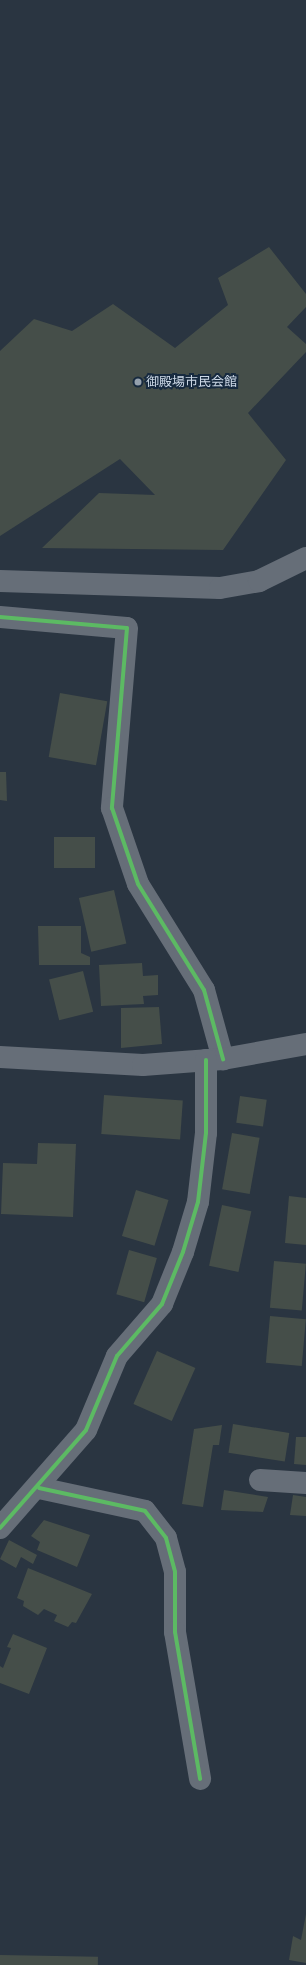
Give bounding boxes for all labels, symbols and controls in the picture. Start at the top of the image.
place label: 御殿場市民会館 [146,374,237,390]
marker: 御殿場市民会館 [133,377,143,387]

